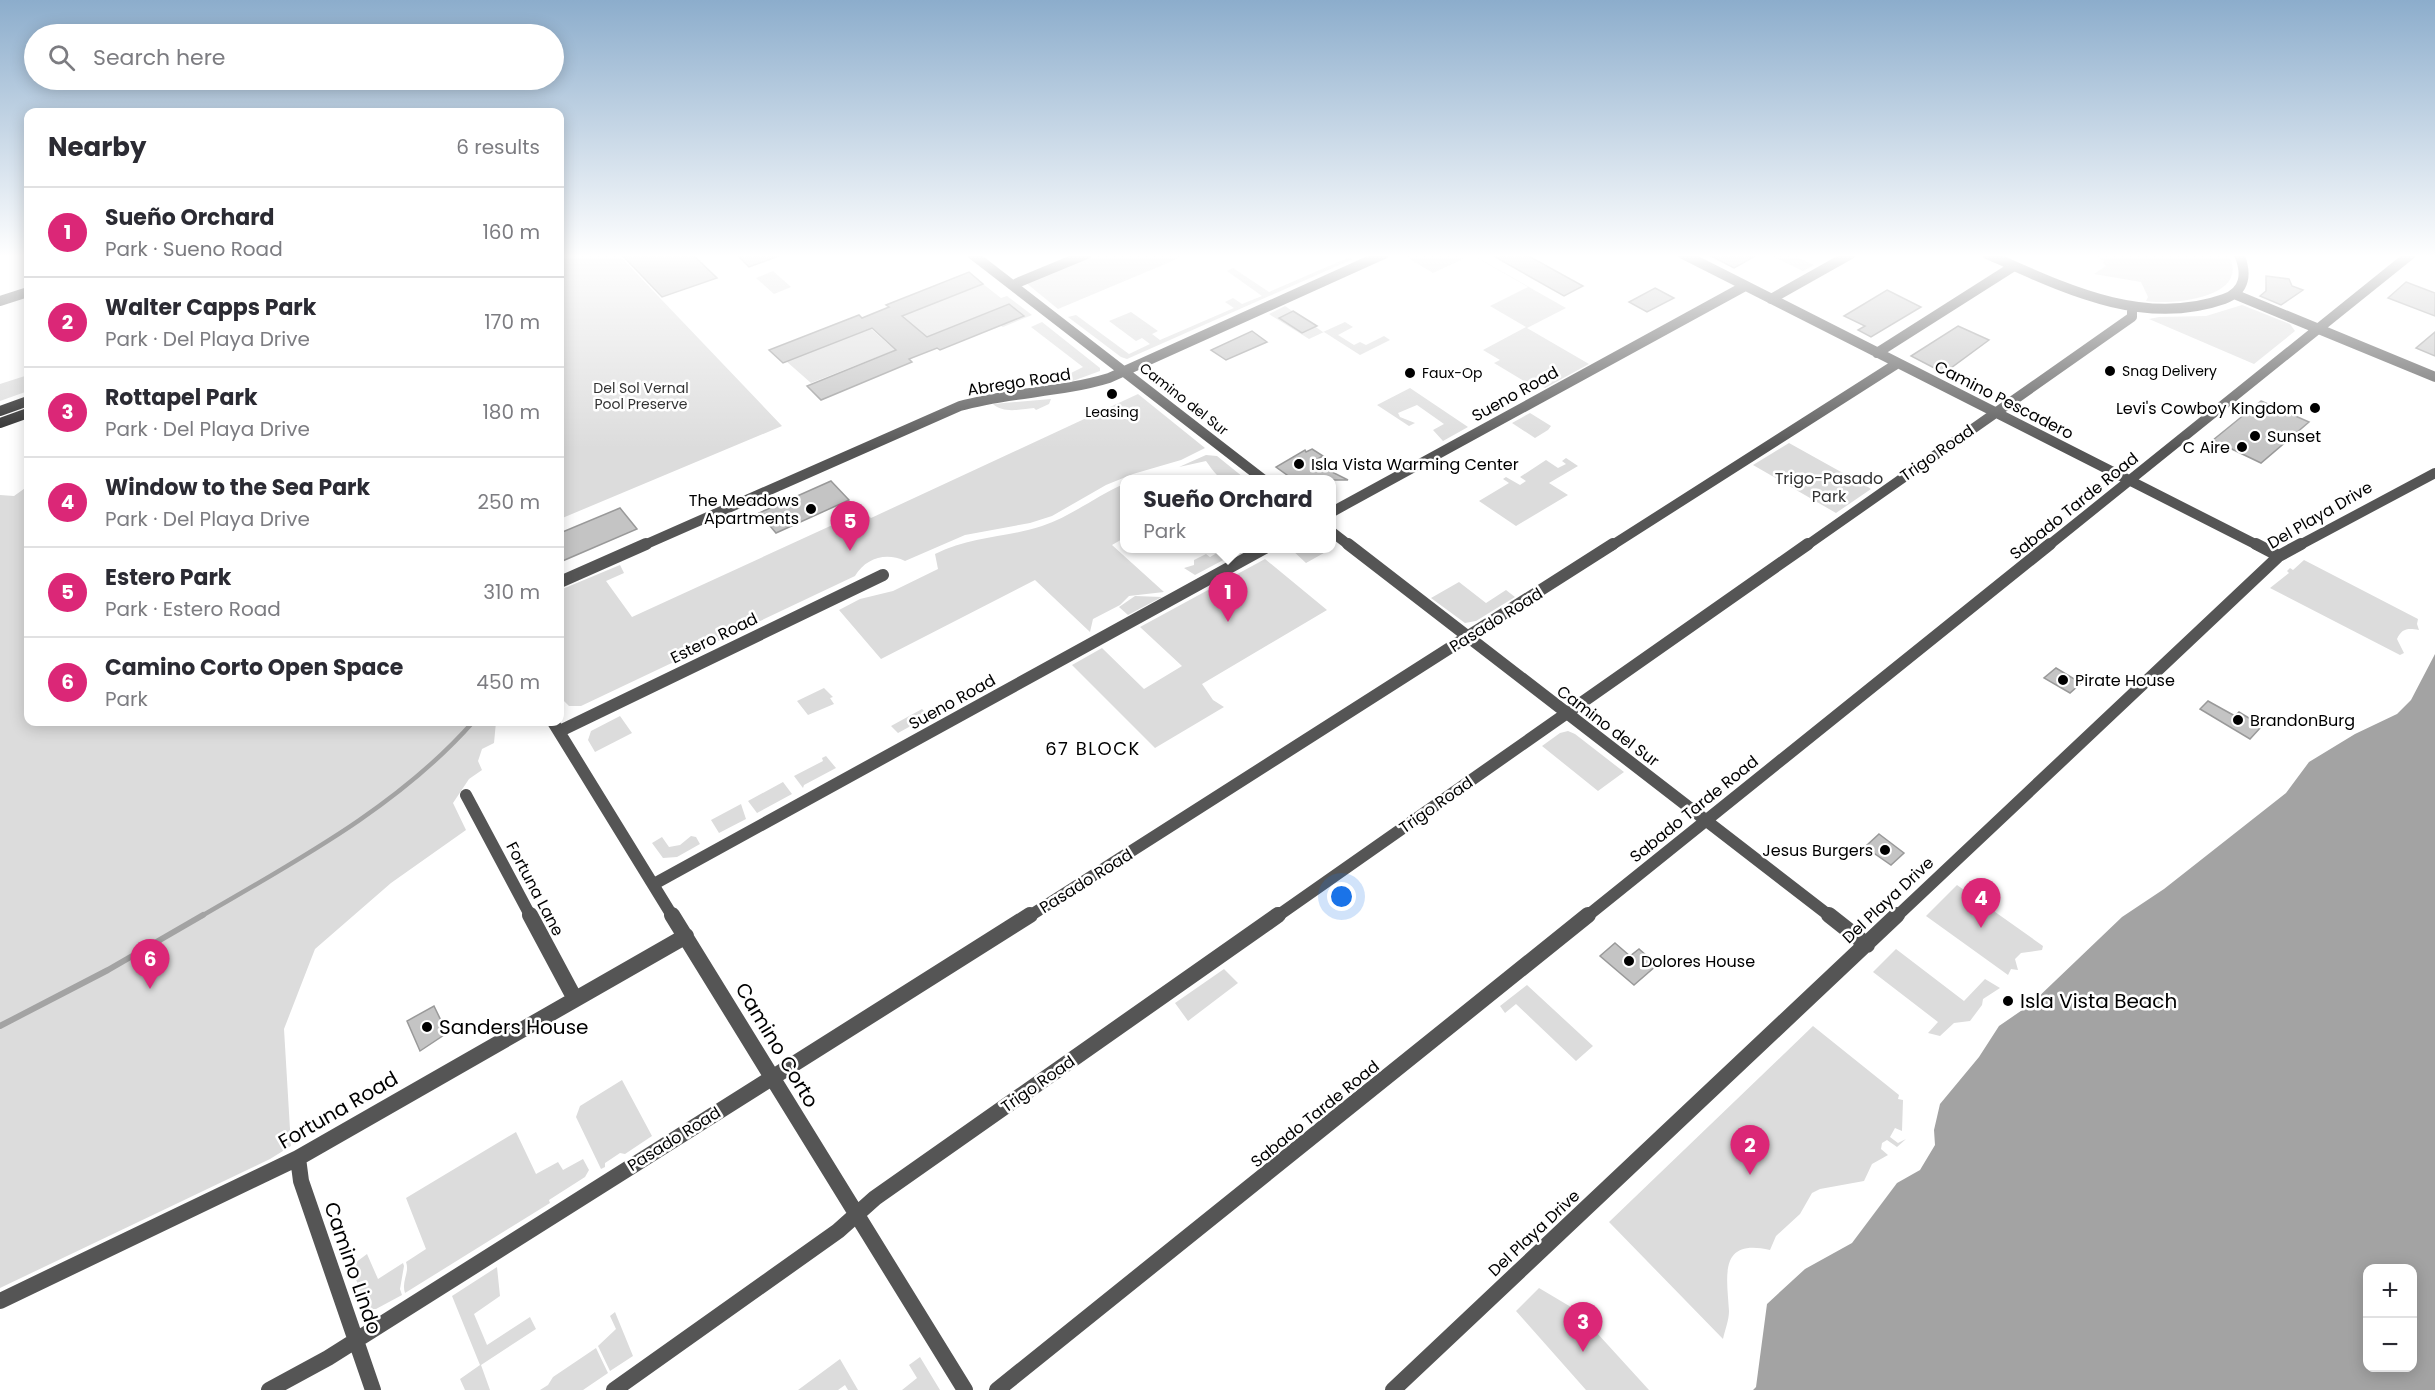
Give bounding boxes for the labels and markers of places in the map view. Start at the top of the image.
place label: Snag Delivery [2122,361,2217,381]
place label: Faux-Op [1422,363,1482,383]
marker: Snag Delivery [2103,364,2117,378]
marker: Faux-Op [1403,366,1417,380]
marker: Leasing [1105,387,1119,401]
place label: Levi's Cowboy Kingdom [2116,397,2303,420]
marker: Levi's Cowboy Kingdom [2308,401,2322,415]
place label: Leasing [1085,402,1139,422]
place label: Sunset [2267,425,2321,448]
marker: Sunset [2248,429,2262,443]
place label: C Aire [2183,436,2230,459]
marker: C Aire [2235,440,2249,454]
place label: Isla Vista Warming Center [1311,453,1519,476]
marker: Isla Vista Warming Center [1292,457,1306,471]
place label: The Meadows Apartments [689,489,799,530]
marker: The Meadows Apartments [804,502,818,516]
pin: 5 [830,502,870,551]
pin: 1 [1208,572,1248,622]
place label: Pirate House [2075,669,2175,692]
marker: Pirate House [2056,673,2070,687]
place label: BrandonBurg [2250,709,2355,732]
marker: BrandonBurg [2231,713,2245,727]
place label: Jesus Burgers [1762,839,1873,862]
marker: Jesus Burgers [1878,843,1892,857]
pin: 4 [1962,878,2000,928]
pin: 6 [130,940,170,989]
place label: Dolores House [1641,950,1755,973]
marker: Dolores House [1622,954,1636,968]
place label: Isla Vista Beach [2020,987,2177,1015]
marker: Isla Vista Beach [2001,994,2015,1008]
place label: Sanders House [439,1013,589,1041]
marker: Sanders House [420,1020,434,1034]
pin: 2 [1730,1126,1770,1175]
pin: 3 [1564,1302,1602,1352]

